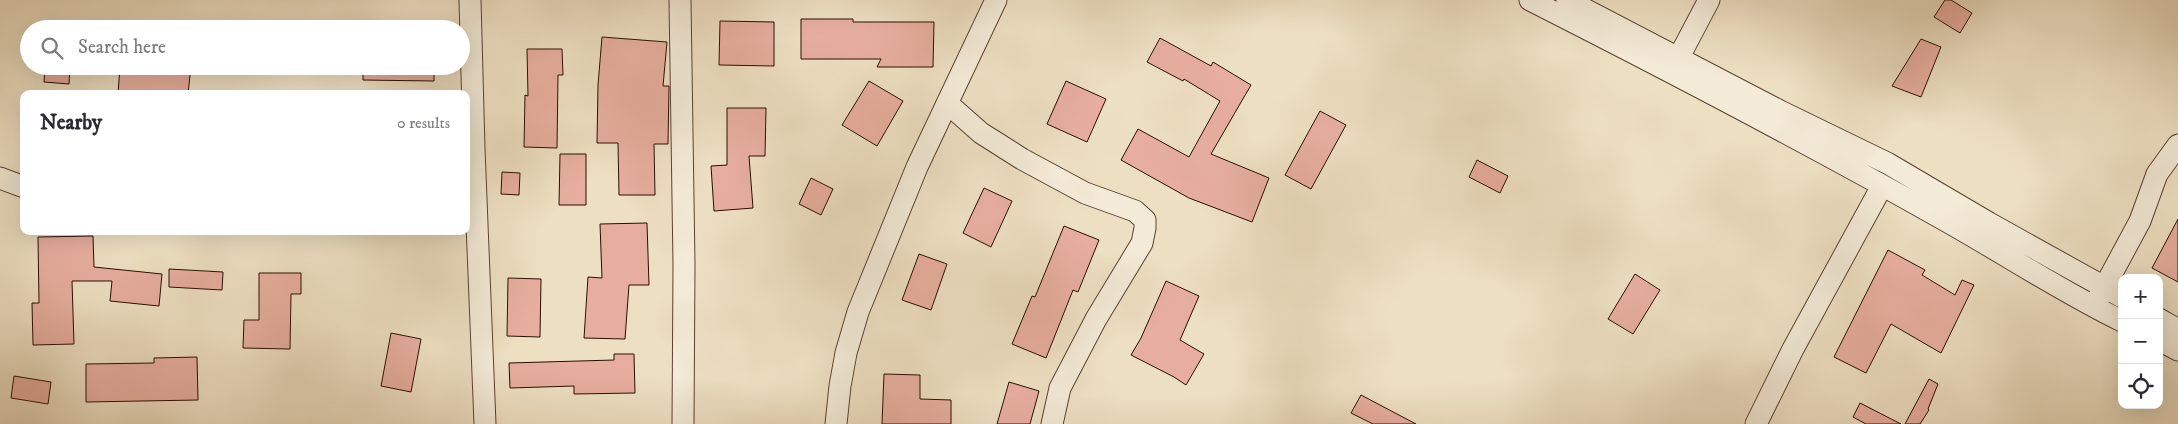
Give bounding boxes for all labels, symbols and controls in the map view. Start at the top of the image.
search box [20,20,470,75]
icon: search [38,34,66,62]
text: Search here [78,36,166,59]
text: Nearby [40,110,102,136]
text: 0 results [397,113,450,133]
map controls [2118,274,2163,409]
button: + [2118,274,2163,319]
button: − [2118,319,2163,364]
button: locate [2118,364,2163,409]

